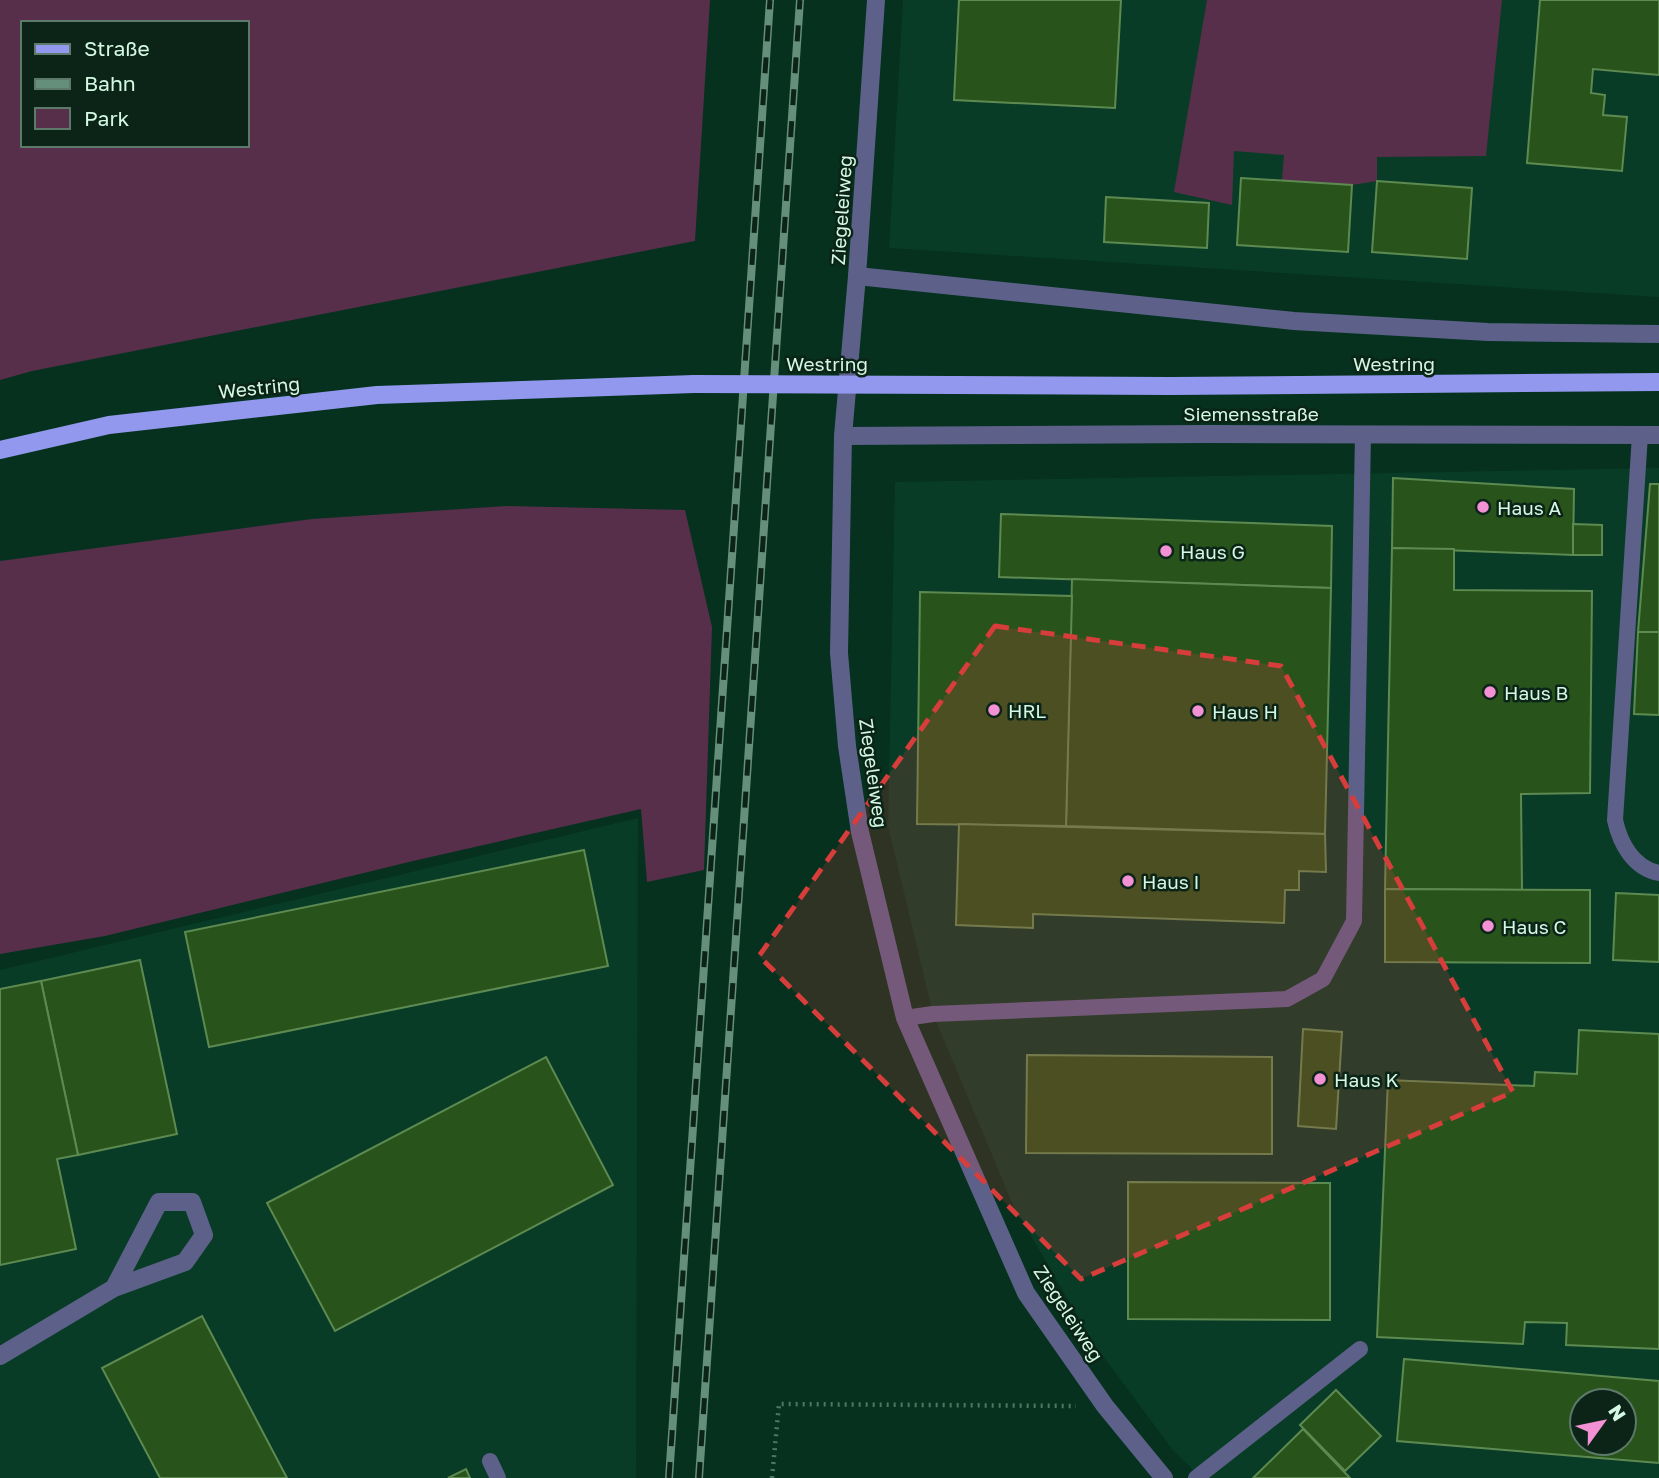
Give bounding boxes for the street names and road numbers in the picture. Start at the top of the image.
street label: Ziegeleiweg [826,154,856,266]
street label: Westring [786,352,868,375]
street label: Westring [1353,352,1435,375]
street label: Westring [217,371,301,403]
street label: Siemensstraße [1183,402,1319,425]
street label: Ziegeleiweg [855,717,893,829]
street label: Ziegeleiweg [1029,1261,1109,1365]

